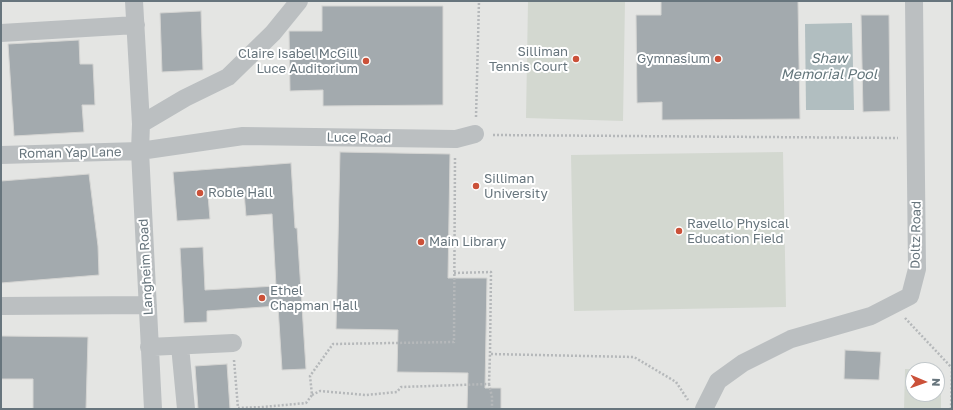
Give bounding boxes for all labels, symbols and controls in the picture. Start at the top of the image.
place label: Silliman Tennis Court [489,44,568,75]
place label: Claire Isabel McGill Luce Auditorium [238,46,358,77]
place label: Gymnasium [637,51,710,67]
water label: Shaw Memorial Pool [781,51,877,84]
marker: Silliman Tennis Court [571,54,581,64]
marker: Gymnasium [713,54,723,64]
marker: Claire Isabel McGill Luce Auditorium [361,56,371,66]
street label: Luce Road [326,130,392,146]
street label: Roman Yap Lane [18,144,122,162]
place label: Silliman University [484,171,548,202]
marker: Silliman University [471,181,481,191]
place label: Roble Hall [208,185,273,201]
marker: Roble Hall [195,188,205,198]
street label: Doltz Road [908,201,924,269]
place label: Ravello Physical Education Field [687,216,789,247]
street label: Langheim Road [136,218,156,316]
marker: Ravello Physical Education Field [674,226,684,236]
place label: Main Library [429,234,506,250]
marker: Main Library [416,237,426,247]
place label: Ethel Chapman Hall [270,283,358,314]
marker: Ethel Chapman Hall [257,293,267,303]
north arrow [905,362,945,402]
text: N [930,378,943,387]

